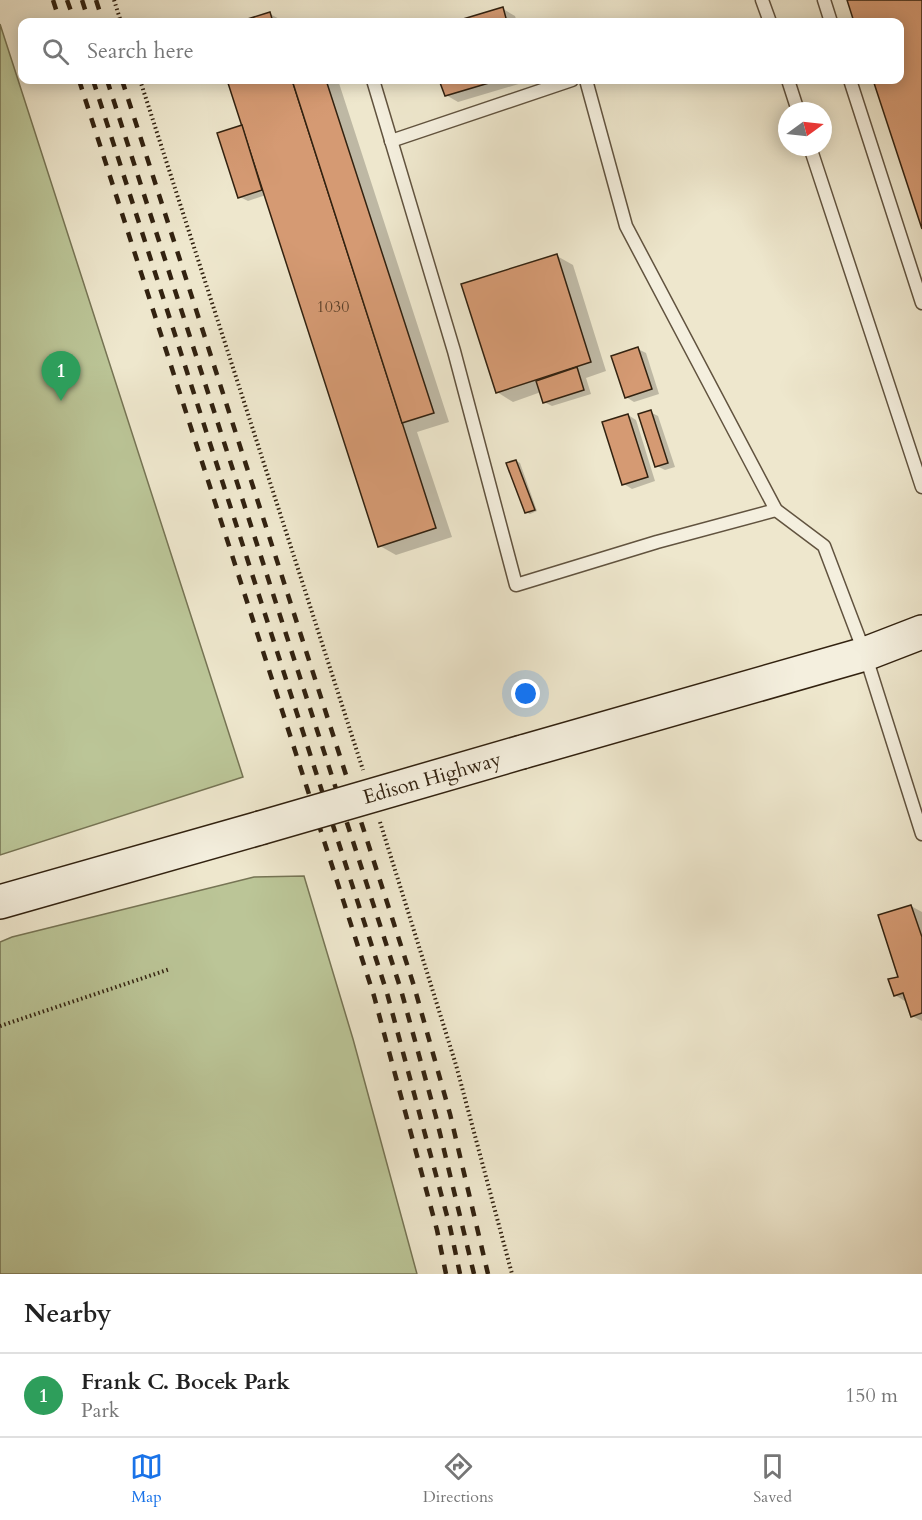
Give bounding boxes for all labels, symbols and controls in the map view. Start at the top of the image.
search box [18,18,904,84]
icon: search [39,35,72,68]
text: Search here [87,36,194,66]
north arrow [778,102,832,156]
house number: 1030 [317,296,349,318]
pin: 1 [42,352,80,401]
your location [511,679,540,708]
street label: Edison Highway [360,745,505,811]
text: Nearby [24,1296,112,1331]
text: Frank C. Bocek Park [81,1367,290,1397]
text: 1 [38,1382,49,1409]
text: 150 m [845,1382,898,1409]
text: Park [81,1397,119,1424]
tab: Map [130,1450,163,1508]
tab: Directions [423,1450,493,1508]
tab: Saved [753,1450,792,1508]

